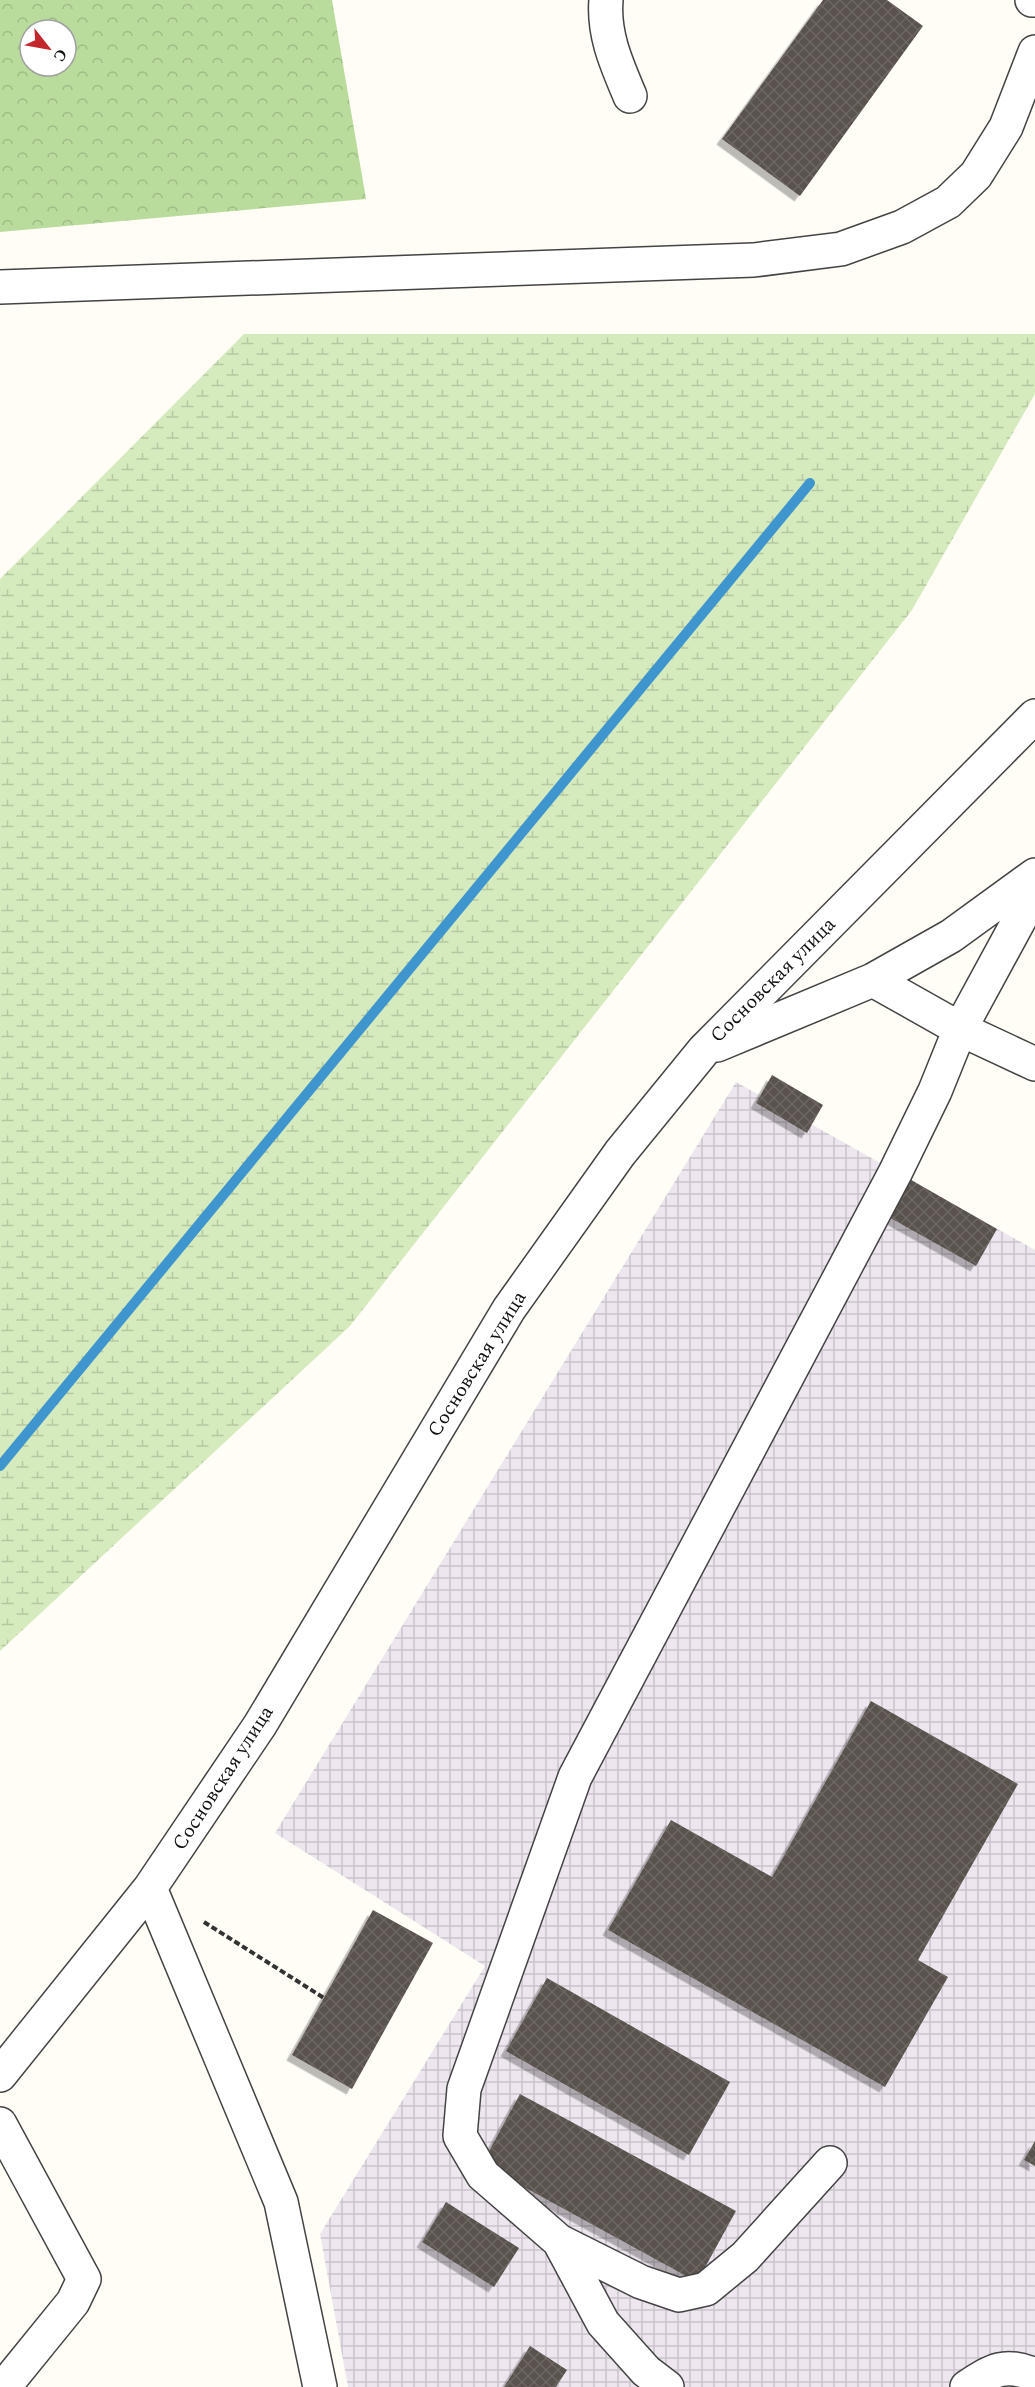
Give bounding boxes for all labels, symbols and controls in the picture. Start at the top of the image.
north arrow [18,18,78,78]
text: С [47,44,73,66]
street label: Сосновская улица [703,910,843,1050]
street label: Сосновская улица [420,1285,534,1443]
street label: Сосновская улица [165,1699,281,1856]

